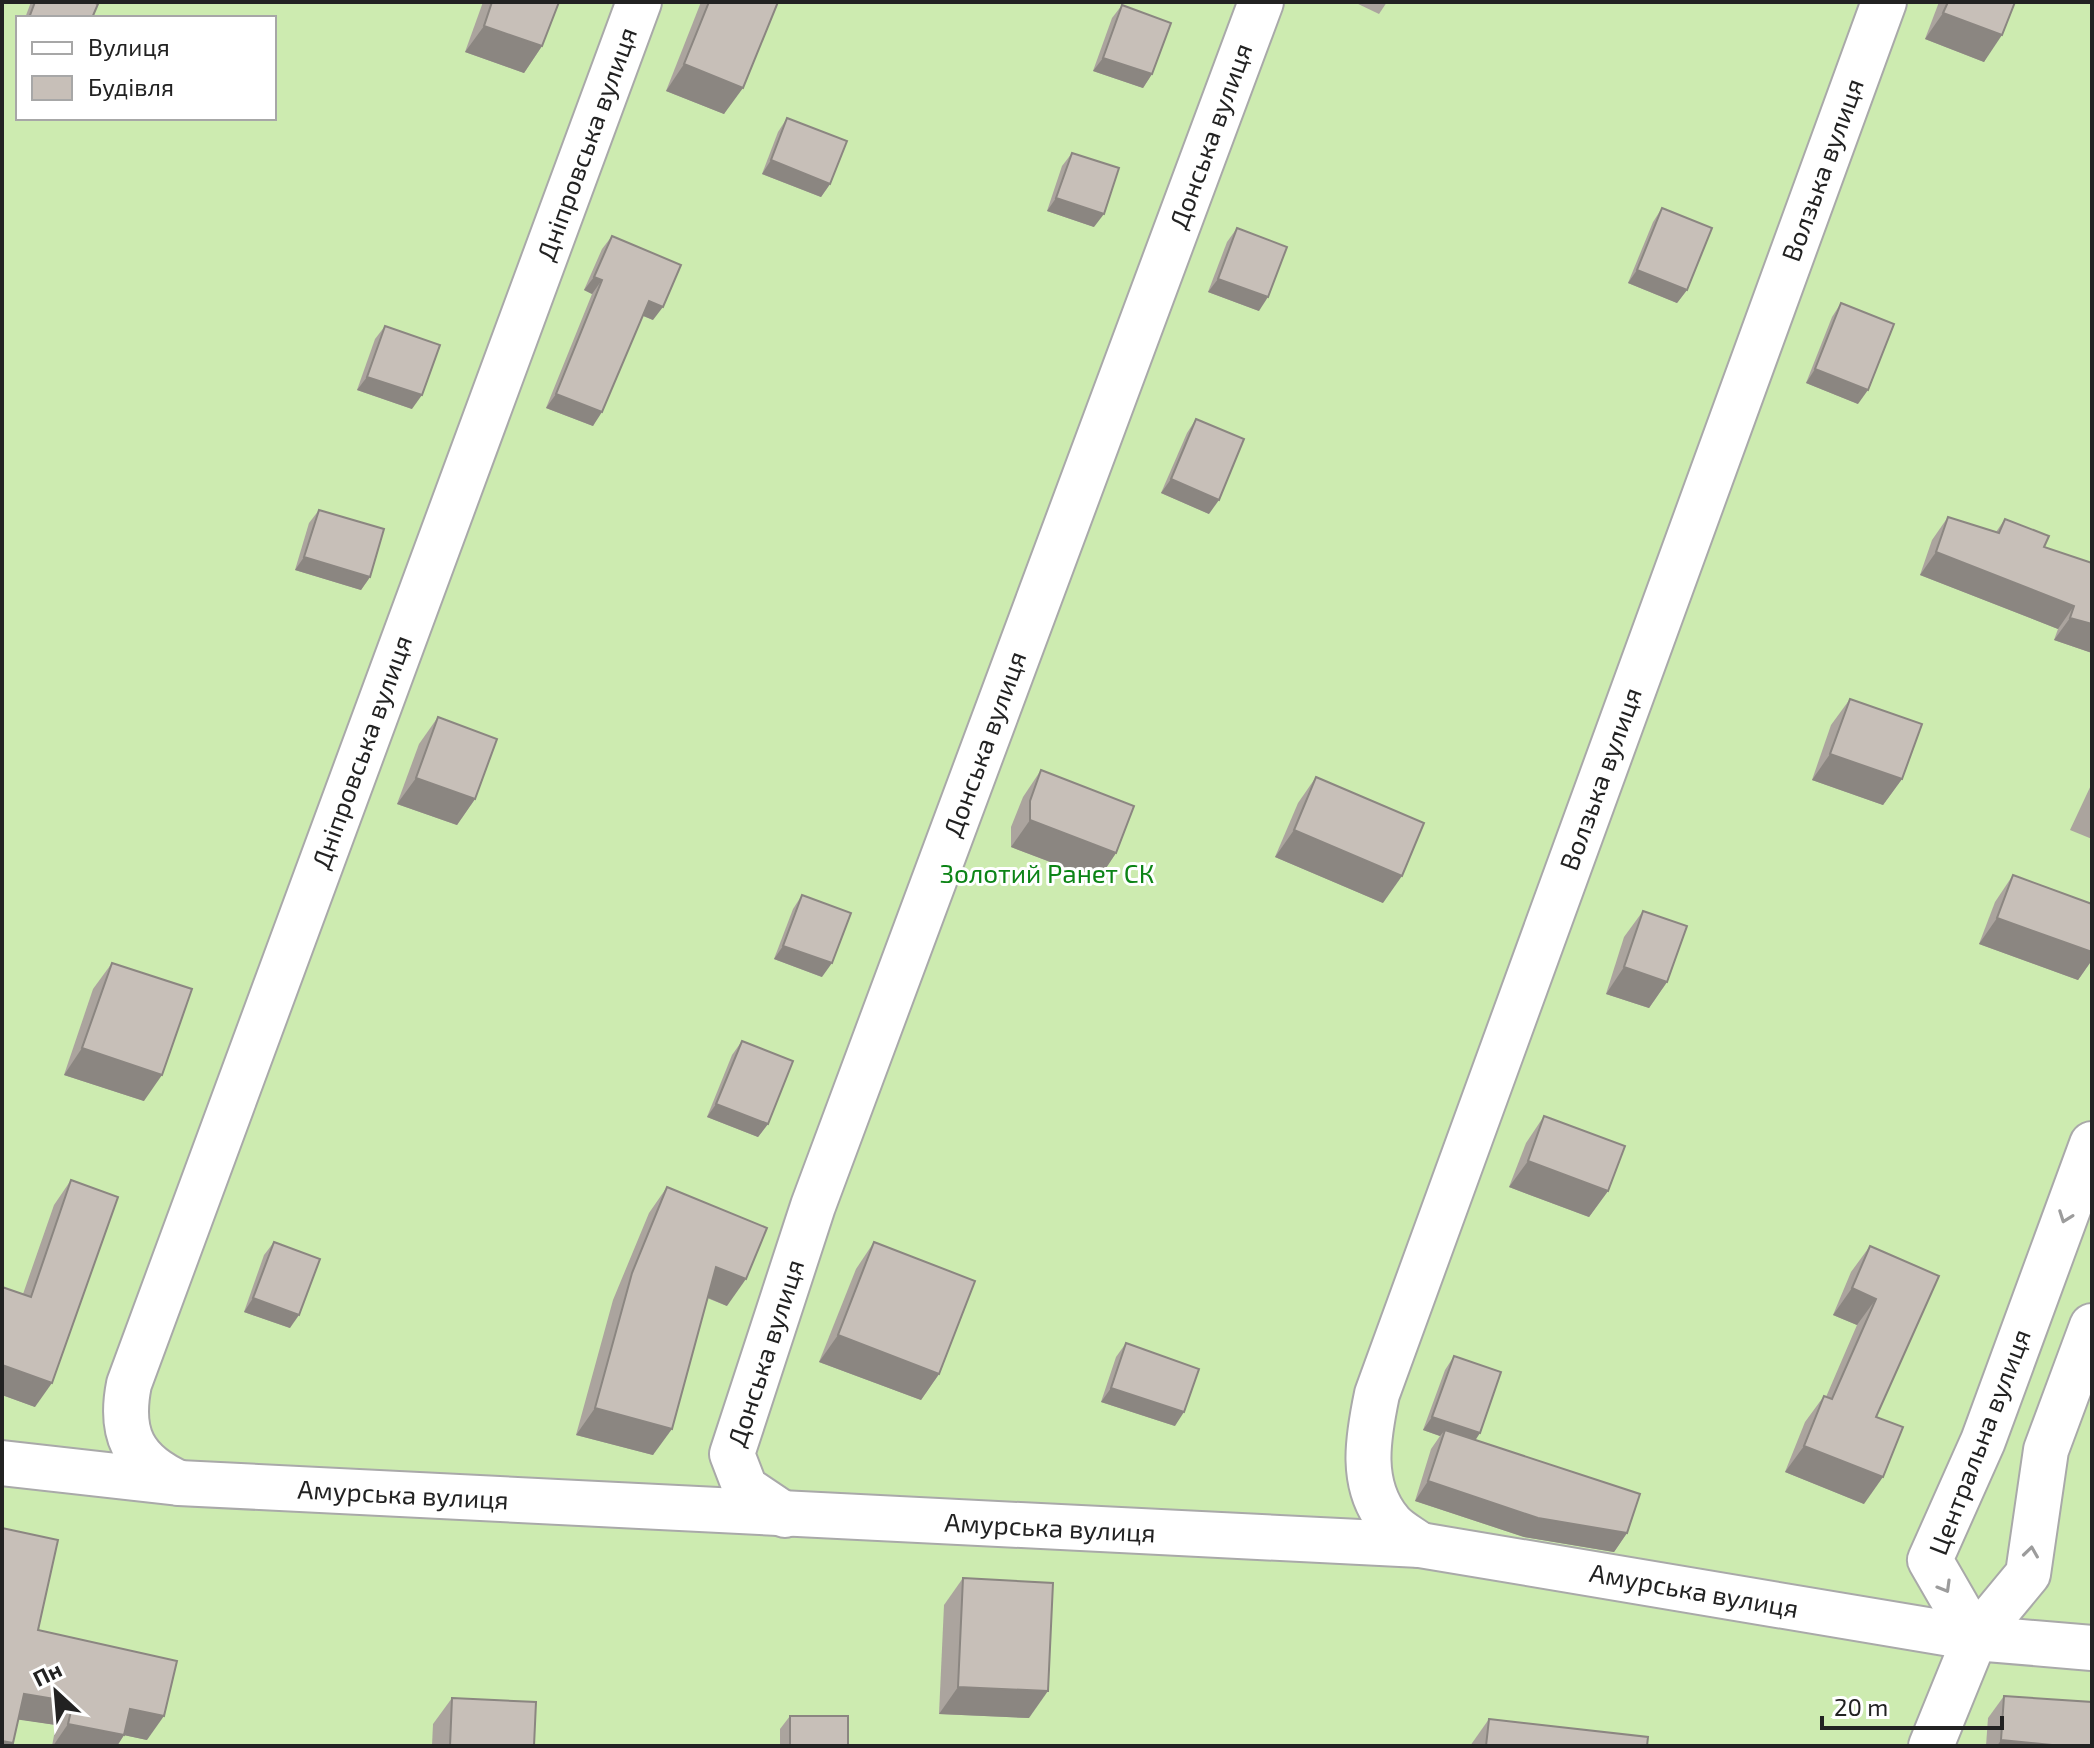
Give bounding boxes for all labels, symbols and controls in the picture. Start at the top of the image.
legend [16,16,276,120]
street label: Дніпровська вулиця [529,23,643,265]
text: Вулиця [88,32,170,62]
street label: Донська вулиця [1162,39,1258,233]
text: Будівля [88,72,174,102]
street label: Волзька вулиця [1774,74,1870,266]
street label: Дніпровська вулиця [304,631,418,873]
street label: Донська вулиця [936,647,1032,841]
street label: Волзька вулиця [1552,683,1648,875]
park label: Золотий Ранет СК [940,857,1154,888]
one-way arrow [2058,1210,2075,1224]
street label: Донська вулиця [720,1255,810,1450]
street label: Центральна вулиця [1921,1324,2037,1559]
street label: Амурська вулиця [297,1472,510,1516]
street label: Амурська вулиця [944,1505,1157,1549]
one-way arrow [2022,1545,2039,1558]
street label: Амурська вулиця [1587,1556,1801,1624]
one-way arrow [1936,1579,1951,1594]
north arrow [16,1652,96,1732]
text: Пн [28,1655,65,1691]
scale bar [1822,1680,2002,1730]
text: 20 m [1834,1692,1888,1721]

